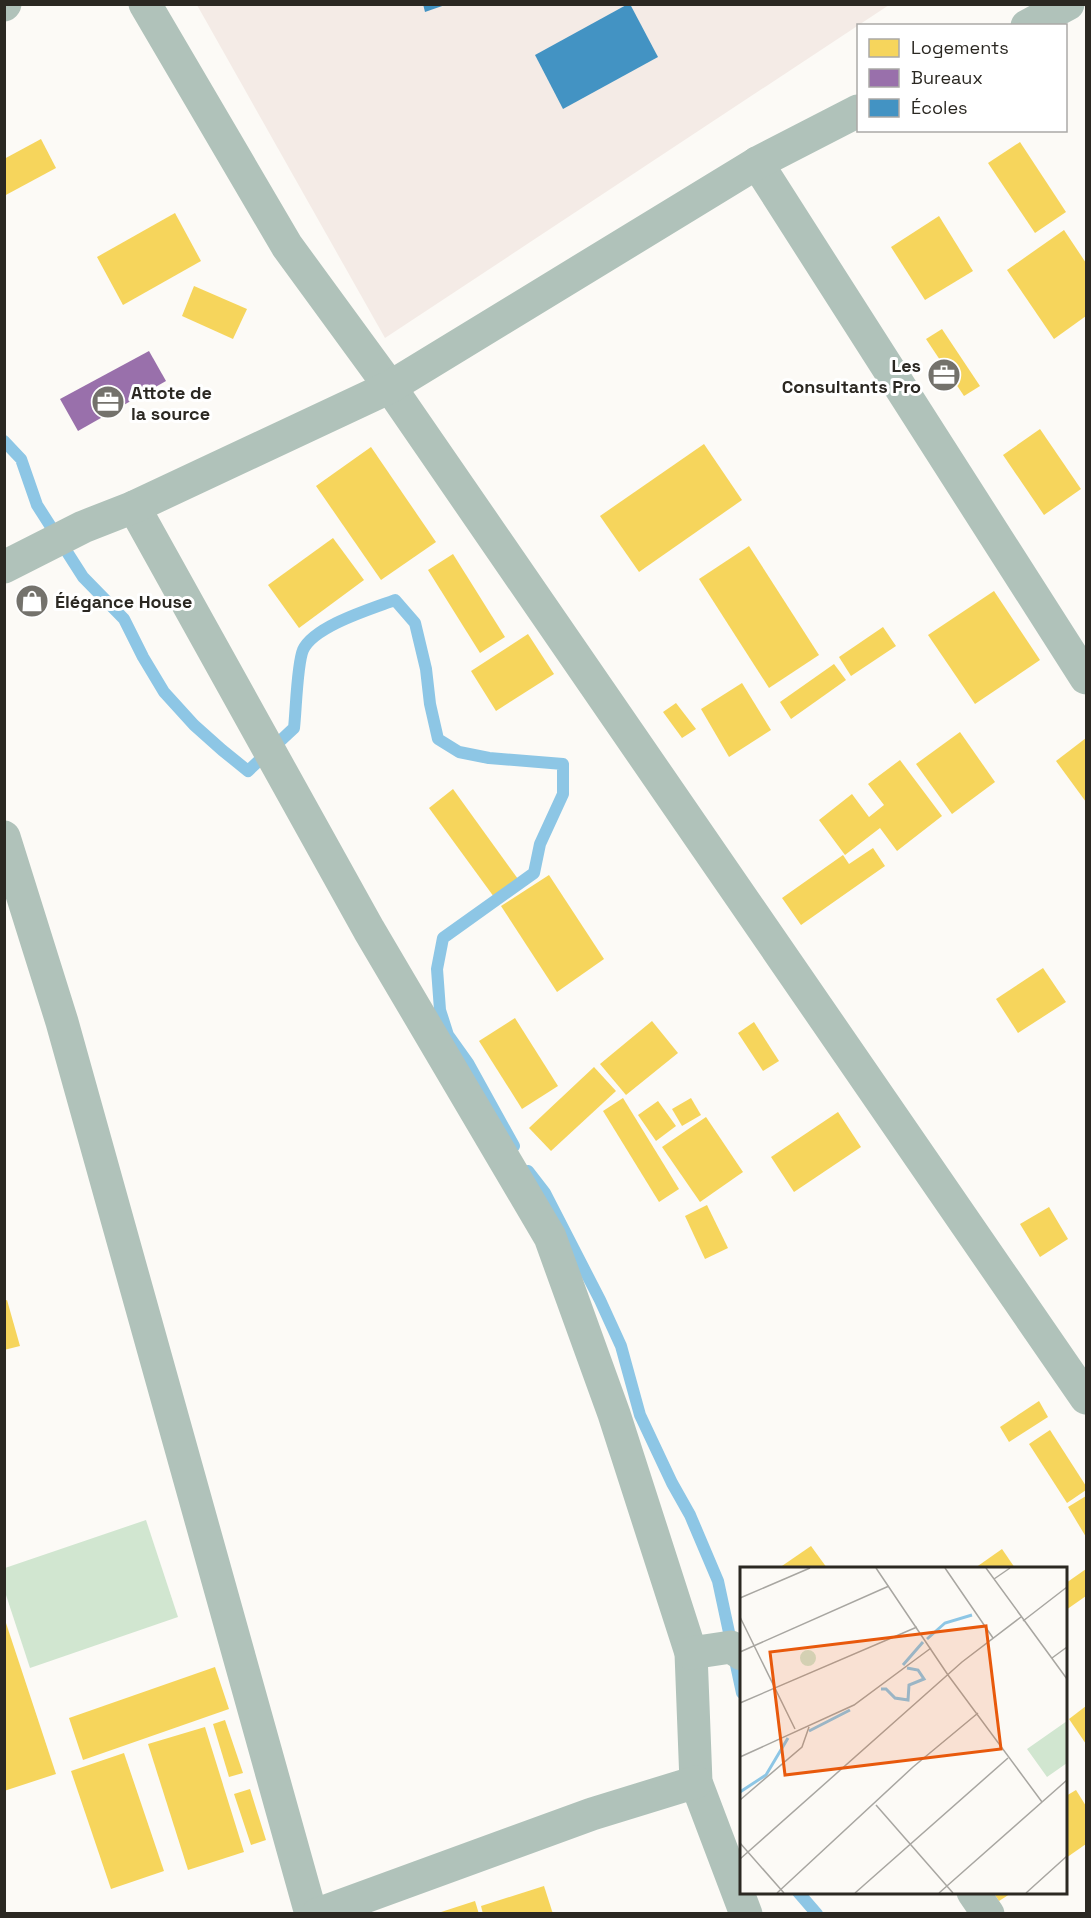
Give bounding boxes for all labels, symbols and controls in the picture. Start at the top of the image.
legend [857,24,1067,132]
text: Logements [911,36,1009,59]
text: Bureaux [911,66,983,89]
text: Écoles [911,96,968,119]
place label: Les Consultants Pro [782,354,921,398]
office icon: Les Consultants Pro [926,357,962,393]
place label: Attote de la source [131,381,212,425]
office icon: Attote de la source [90,384,126,420]
shop icon: Élégance House [14,583,50,619]
place label: Élégance House [55,590,192,613]
inset map [740,1567,1067,1894]

